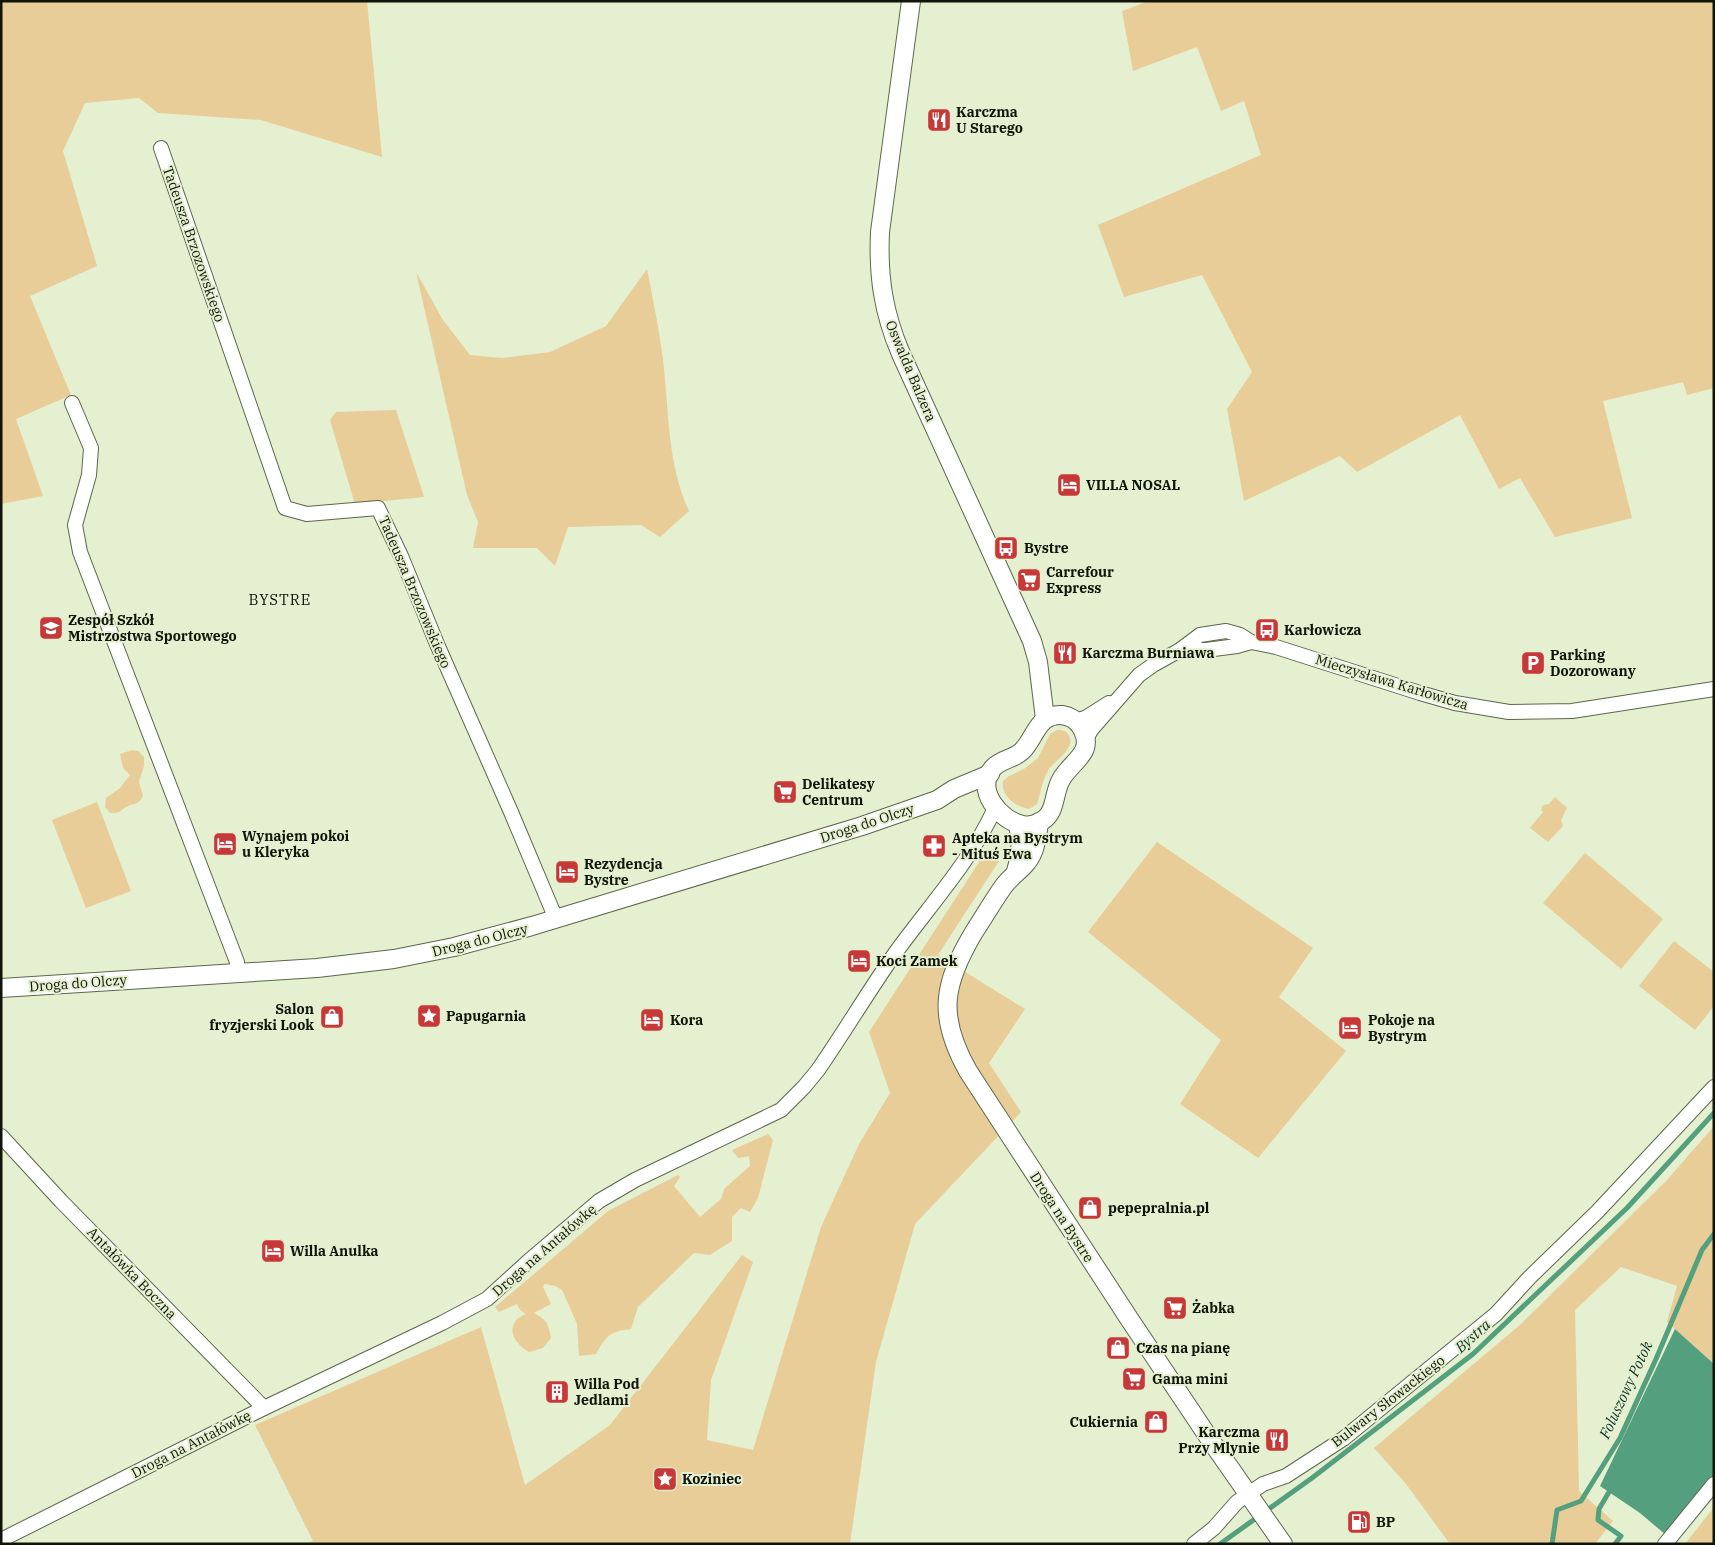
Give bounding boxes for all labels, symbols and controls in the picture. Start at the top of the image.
place label: Karczma U Starego [956,103,1023,137]
restaurant icon: Karczma U Starego [926,107,952,133]
street label: Tadeusza Brzozowskiego [159,164,229,324]
street label: Oswalda Balzera [882,318,941,425]
hotel icon: VILLA NOSAL [1056,472,1082,498]
place label: VILLA NOSAL [1086,476,1181,494]
street label: Tadeusza Brzozowskiego [375,513,455,671]
bus stop icon: Bystre [993,535,1019,561]
place label: Bystre [1024,539,1069,557]
place label: Carrefour Express [1046,563,1114,597]
supermarket icon: Carrefour Express [1016,567,1042,593]
district label: BYSTRE [249,590,311,609]
place label: Zespół Szkół Mistrzostwa Sportowego [68,611,237,645]
school or university icon: Zespół Szkół Mistrzostwa Sportowego [38,615,64,641]
bus stop icon: Karłowicza [1254,617,1280,643]
place label: Karłowicza [1284,621,1362,639]
restaurant icon: Karczma Burniawa [1052,640,1078,666]
place label: Karczma Burniawa [1082,644,1214,662]
place label: Parking Dozorowany [1550,646,1636,680]
street label: Mieczysława Karłowicza [1313,650,1471,714]
parking icon: Parking Dozorowany [1520,650,1546,676]
place label: Delikatesy Centrum [802,775,875,809]
supermarket icon: Delikatesy Centrum [772,779,798,805]
street label: Droga do Olczy [818,799,917,847]
place label: Wynajem pokoi u Kleryka [242,827,350,861]
place label: Apteka na Bystrym - Mituś Ewa [952,829,1083,863]
hotel icon: Wynajem pokoi u Kleryka [212,831,238,857]
pharmacy icon: Apteka na Bystrym - Mituś Ewa [921,833,947,859]
place label: Rezydencja Bystre [584,855,663,889]
hotel icon: Rezydencja Bystre [554,859,580,885]
street label: Droga do Olczy [430,919,530,961]
hotel icon: Koci Zamek [846,948,872,974]
place label: Koci Zamek [876,952,958,970]
street label: Droga do Olczy [28,971,128,995]
place label: Salon fryzjerski Look [209,1000,314,1034]
place icon: Papugarnia [416,1003,442,1029]
shop icon: Salon fryzjerski Look [319,1004,345,1030]
place label: Papugarnia [446,1007,526,1025]
hotel icon: Kora [639,1007,665,1033]
place label: Kora [670,1011,703,1029]
place label: Pokoje na Bystrym [1368,1011,1435,1045]
hotel icon: Pokoje na Bystrym [1337,1015,1363,1041]
street label: Droga na Bystre [1026,1168,1098,1266]
shop icon: pepepralnia.pl [1077,1195,1103,1221]
place label: pepepralnia.pl [1108,1199,1210,1217]
street label: Droga na Antałówkę [488,1200,600,1300]
street label: Antałówka Boczna [83,1223,181,1323]
hotel icon: Willa Anulka [260,1238,286,1264]
place label: Willa Anulka [290,1242,379,1260]
supermarket icon: Żabka [1162,1295,1188,1321]
place label: Żabka [1192,1299,1235,1317]
water label: Bystra [1450,1314,1495,1357]
shop icon: Czas na pianę [1105,1335,1131,1361]
water label: Foluszowy Potok [1594,1338,1656,1442]
place label: Czas na pianę [1136,1339,1230,1357]
street label: Bulwary Słowackiego [1328,1351,1449,1451]
supermarket icon: Gama mini [1121,1366,1147,1392]
place label: Gama mini [1152,1370,1228,1388]
place label: Willa Pod Jedlami [574,1375,640,1409]
building icon: Willa Pod Jedlami [544,1379,570,1405]
street label: Droga na Antałówkę [128,1406,254,1482]
shop icon: Cukiernia [1143,1409,1169,1435]
place label: Cukiernia [1069,1413,1138,1431]
place label: Karczma Przy Mlynie [1178,1423,1260,1457]
restaurant icon: Karczma Przy Mlynie [1264,1427,1290,1453]
place icon: Koziniec [652,1466,678,1492]
place label: Koziniec [682,1470,742,1488]
fuel station icon: BP [1346,1509,1372,1535]
place label: BP [1376,1513,1396,1531]

